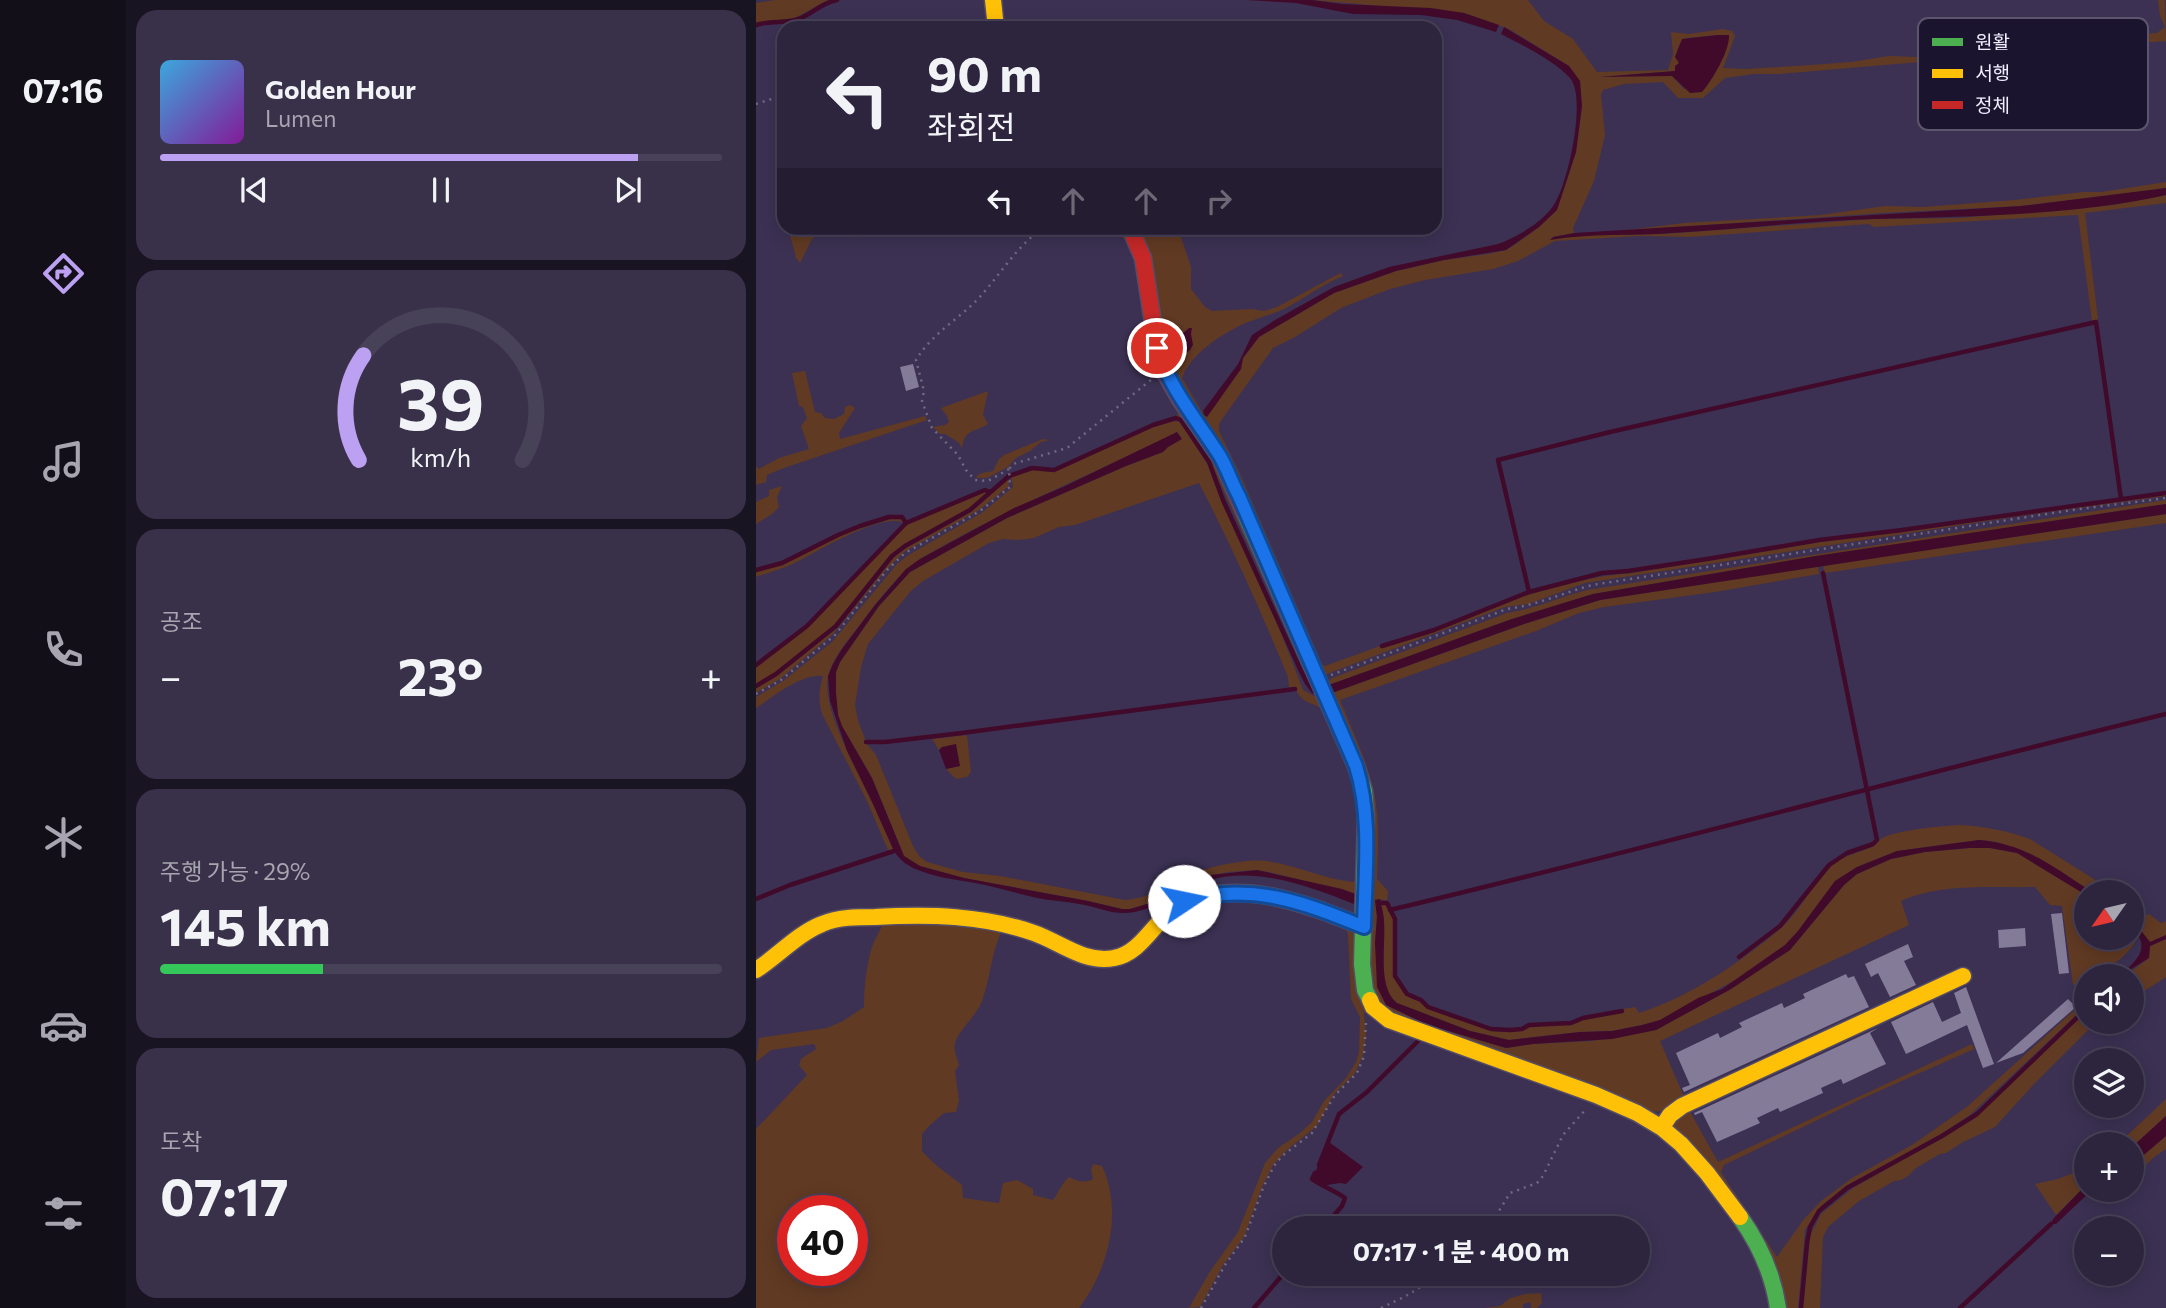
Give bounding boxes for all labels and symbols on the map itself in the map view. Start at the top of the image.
legend [1918,18,2148,130]
text: 원활 [1975,30,2010,53]
text: 서행 [1975,61,2010,84]
text: 정체 [1975,93,2010,116]
pin [1127,318,1187,378]
position arrow [1147,864,1221,938]
north arrow [2074,880,2144,950]
speed limit sign: 40 [777,1195,868,1286]

